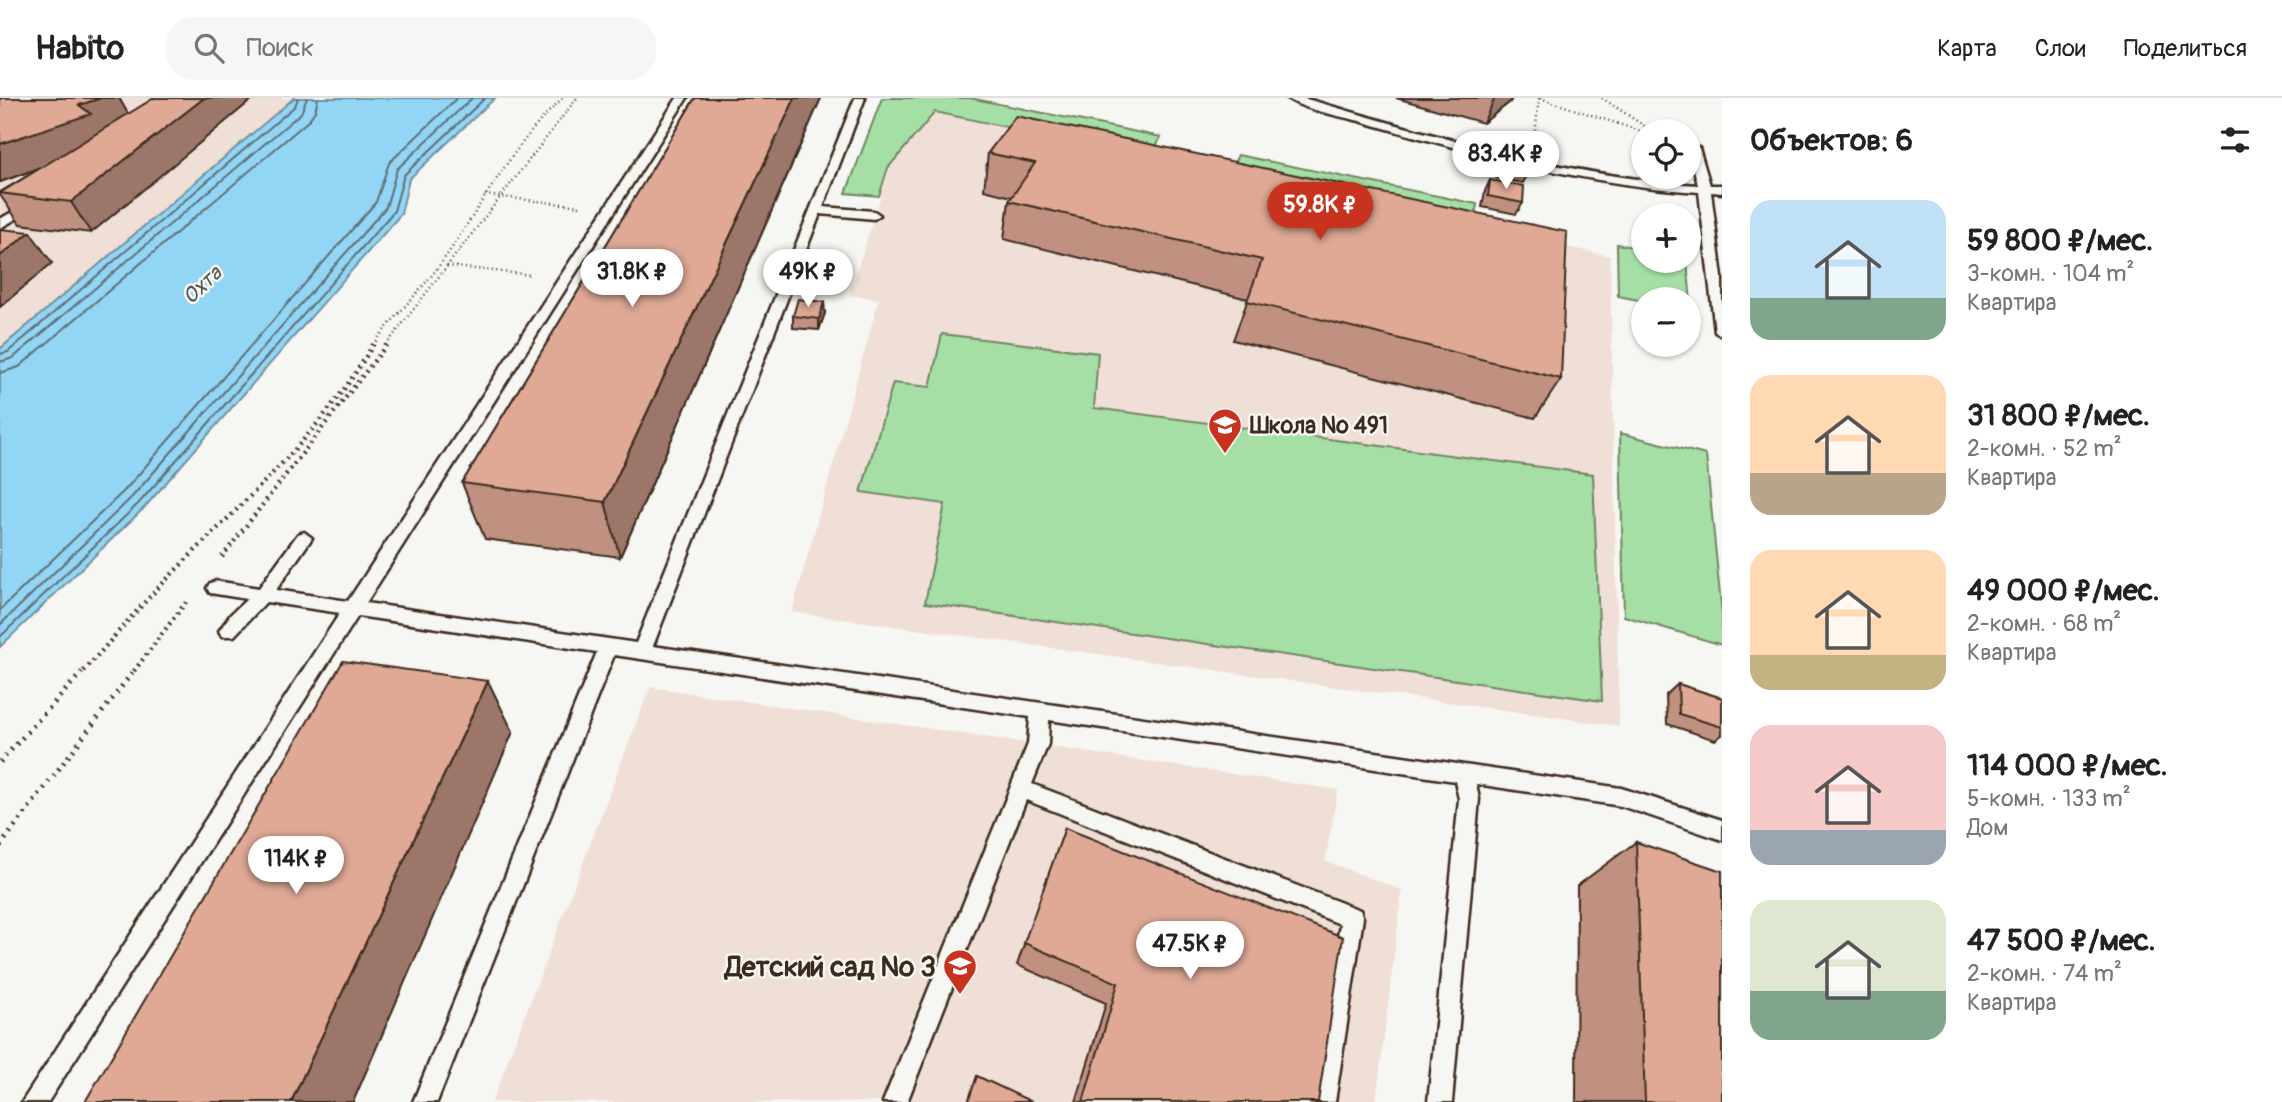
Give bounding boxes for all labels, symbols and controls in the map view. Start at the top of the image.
search box [166,17,656,80]
text: Habito [35,28,124,69]
icon: search [190,29,228,67]
text: Поиск [246,32,314,64]
text: Карта [1937,34,1997,63]
text: Слои [2035,34,2086,63]
text: Поделиться [2124,34,2247,63]
map controls [1631,119,1701,357]
button: locate [1631,119,1701,189]
icon: filters [2216,121,2254,159]
text: Объектов: 6 [1750,122,1913,159]
pin: 83.4K ₽ [1441,132,1571,191]
text: 83.4K ₽ [1468,139,1544,168]
pin: 59.8K ₽ [1255,183,1385,242]
text: 59.8K ₽ [1283,190,1357,219]
button: + [1631,203,1701,273]
text: 59 800 ₽/мес. [1967,222,2153,259]
icon: home [1806,228,1890,312]
pin: 31.8K ₽ [567,250,697,309]
pin: 49K ₽ [759,250,857,309]
text: 31.8K ₽ [596,257,668,286]
text: 49K ₽ [779,257,837,286]
text: 3-комн. · 104 m² [1967,259,2134,288]
water label: Охта [177,260,229,310]
button: − [1631,287,1701,357]
text: Квартира [1967,288,2056,317]
text: 31 800 ₽/мес. [1967,397,2150,434]
icon: home [1806,403,1890,487]
school or university icon: Школа № 491 [1206,406,1244,455]
place label: Школа № 491 [1249,411,1388,440]
text: 2-комн. · 52 m² [1967,434,2122,463]
text: Квартира [1967,463,2056,492]
text: 49 000 ₽/мес. [1967,572,2159,609]
icon: home [1806,578,1890,662]
text: 2-комн. · 68 m² [1967,609,2121,638]
text: Квартира [1967,638,2056,667]
text: 114 000 ₽/мес. [1967,747,2168,784]
icon: home [1806,753,1890,837]
text: 5-комн. · 133 m² [1967,784,2131,813]
text: Дом [1967,813,2008,842]
pin: 114K ₽ [239,836,353,896]
text: 114K ₽ [264,844,328,873]
pin: 47.5K ₽ [1125,922,1255,981]
text: 47 500 ₽/мес. [1967,922,2156,959]
icon: home [1806,928,1890,1012]
text: 47.5K ₽ [1152,929,1228,958]
school or university icon: Детский сад № 3 [941,947,979,996]
place label: Детский сад № 3 [723,950,936,985]
text: 2-комн. · 74 m² [1967,959,2122,988]
text: Квартира [1967,988,2056,1017]

